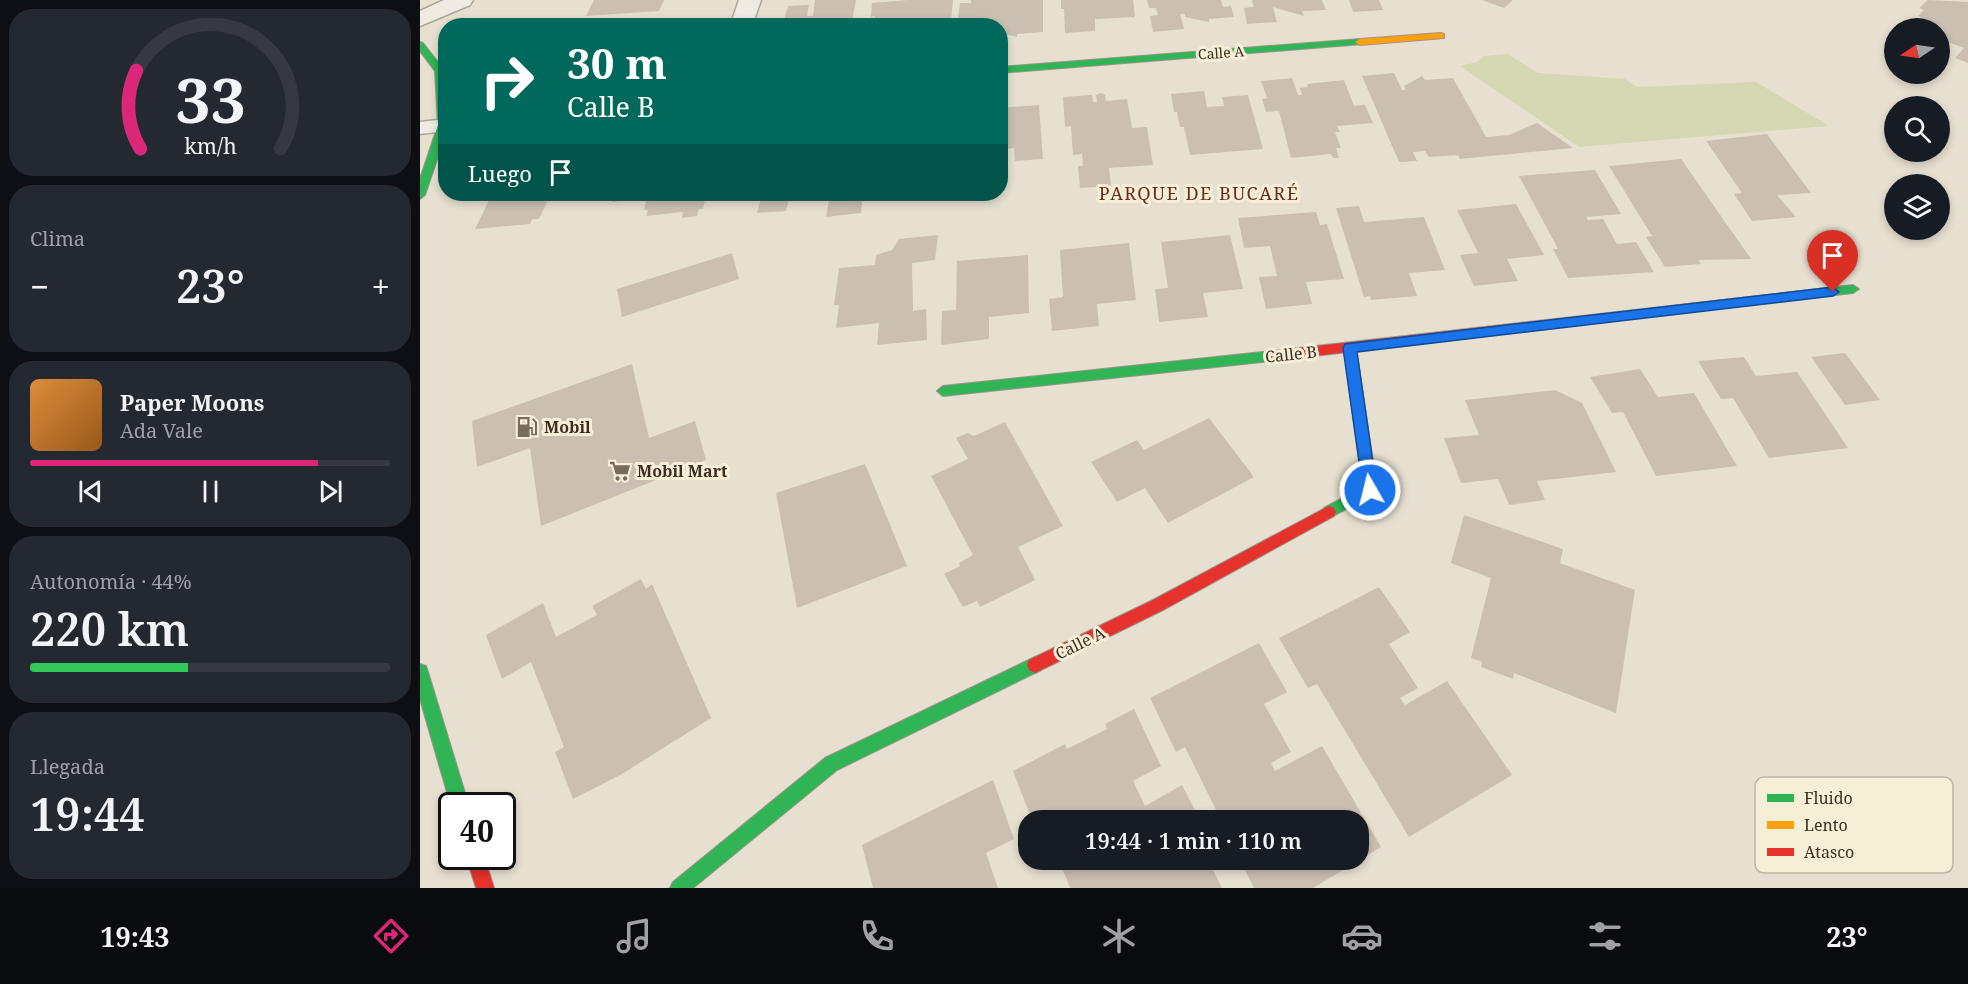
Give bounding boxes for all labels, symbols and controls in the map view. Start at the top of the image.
north arrow [1884,18,1950,84]
map controls [1884,18,1950,240]
text: 30 m [567,34,667,91]
street label: Calle A [1197,41,1245,64]
icon: right [468,42,546,120]
text: 33 [175,57,245,142]
text: Calle B [567,88,655,125]
button: search [1884,96,1950,162]
text: km/h [184,132,237,161]
icon: arrive [544,156,577,189]
text: Luego [468,158,532,188]
button: layers [1884,174,1950,240]
district label: PARQUE DE BUCARÉ [1099,181,1299,205]
text: Clima [30,225,85,252]
pin [1807,230,1858,292]
icon: arrive [1816,239,1849,272]
text: 23° [176,255,245,316]
text: − [30,264,49,309]
text: + [372,264,390,309]
street label: Calle B [1264,340,1318,368]
text: Paper Moons [120,387,264,417]
fuel station icon: Mobil [515,415,539,439]
place label: Mobil [544,416,591,438]
text: Ada Vale [120,417,203,444]
position arrow [1338,458,1402,522]
supermarket icon: Mobil Mart [608,459,632,483]
place label: Mobil Mart [637,460,728,482]
icon: previous [74,475,107,508]
icon: pause [194,475,227,508]
icon: next [314,475,347,508]
text: Autonomía · 44% [30,568,192,595]
text: 220 km [30,598,189,659]
street label: Calle A [1051,621,1109,664]
text: Llegada [30,753,105,780]
legend [1755,777,1953,873]
text: 19:44 [30,783,145,844]
text: Fluido [1804,787,1853,809]
speed limit sign: 40 [438,792,516,870]
text: Lento [1804,814,1848,836]
text: 19:44 · 1 min · 110 m [1085,825,1302,855]
text: Atasco [1804,841,1854,863]
icon: directions [370,915,412,957]
icon: music [613,915,655,957]
icon: phone [856,915,898,957]
icon: climate [1098,915,1140,957]
icon: car [1341,915,1383,957]
icon: filters [1584,915,1626,957]
text: 19:43 [100,918,170,955]
text: 23° [1826,918,1868,955]

